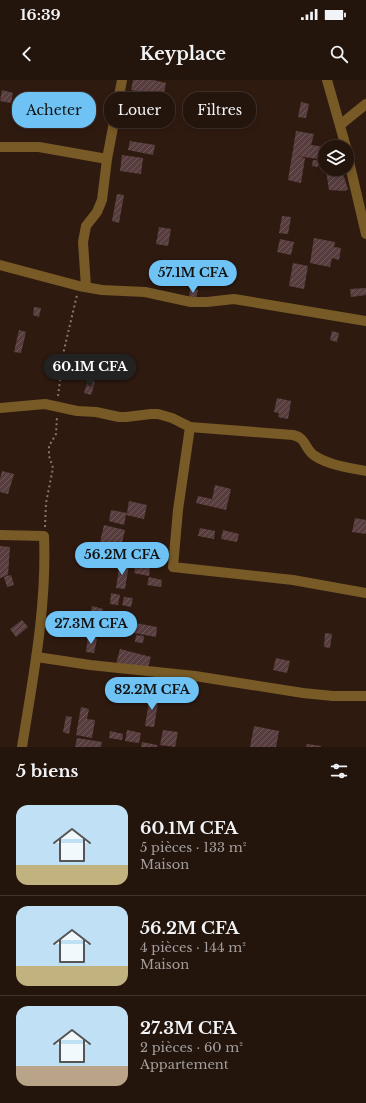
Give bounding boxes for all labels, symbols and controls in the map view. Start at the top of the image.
text: 16:39 [20,5,61,24]
icon: back [16,43,38,65]
text: Keyplace [140,43,226,65]
icon: search [328,43,350,65]
chip: Acheter [12,92,96,128]
chip: Louer [104,92,175,128]
chip: Filtres [183,92,256,128]
map controls [318,140,354,176]
button: layers [318,140,354,176]
pin: 57.1M CFA [147,260,239,294]
text: 57.1M CFA [158,264,228,281]
pin: 60.1M CFA [44,354,136,388]
text: 60.1M CFA [52,358,128,375]
pin: 56.2M CFA [76,542,168,576]
text: 56.2M CFA [84,546,160,563]
pin: 27.3M CFA [45,611,137,645]
text: 27.3M CFA [54,615,128,632]
pin: 82.2M CFA [106,677,198,711]
text: 82.2M CFA [114,681,190,698]
icon: filters [328,760,350,782]
text: 5 biens [16,761,78,782]
text: 60.1M CFA [140,818,238,839]
icon: home [48,821,96,869]
text: 5 pièces · 133 m² [140,839,247,856]
text: Maison [140,856,189,873]
text: 56.2M CFA [140,918,239,939]
icon: home [48,922,96,970]
text: 4 pièces · 144 m² [140,939,246,956]
text: Maison [140,956,189,973]
text: 27.3M CFA [140,1018,236,1039]
icon: home [48,1022,96,1070]
text: 2 pièces · 60 m² [140,1039,243,1056]
text: Appartement [140,1056,229,1073]

